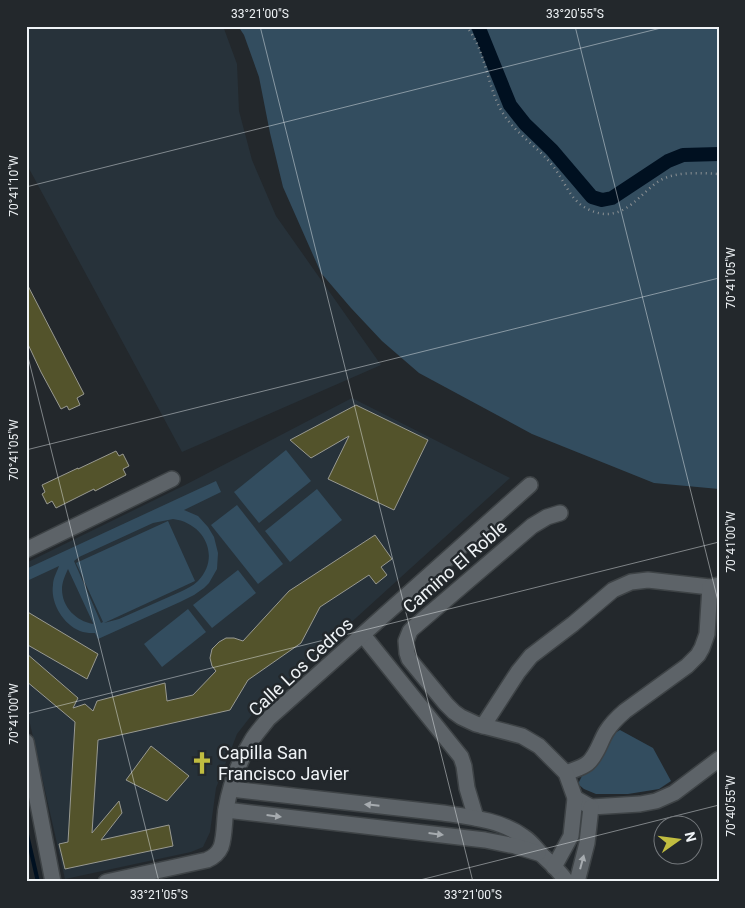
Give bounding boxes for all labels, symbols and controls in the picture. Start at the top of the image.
text: 33°21'00"S [231,7,289,21]
text: 33°20'55"S [546,7,604,21]
text: 70°41'10"W [7,155,21,217]
text: 70°41'05"W [724,247,738,309]
text: 70°41'05"W [7,419,21,481]
text: 70°41'00"W [724,511,738,573]
street label: Camino El Roble [398,516,511,617]
street label: Calle Los Cedros [244,613,357,720]
text: 70°41'00"W [7,683,21,745]
place label: Capilla San Francisco Javier [218,742,349,784]
church icon: Capilla San Francisco Javier [189,750,215,776]
text: 70°40'55"W [724,775,738,837]
one-way arrow [364,801,380,809]
one-way arrow [267,812,283,820]
north arrow [652,816,702,866]
one-way arrow [428,830,444,838]
text: N [682,830,700,844]
one-way arrow [578,855,586,870]
text: 33°21'05"S [130,888,188,902]
text: 33°21'00"S [444,888,502,902]

